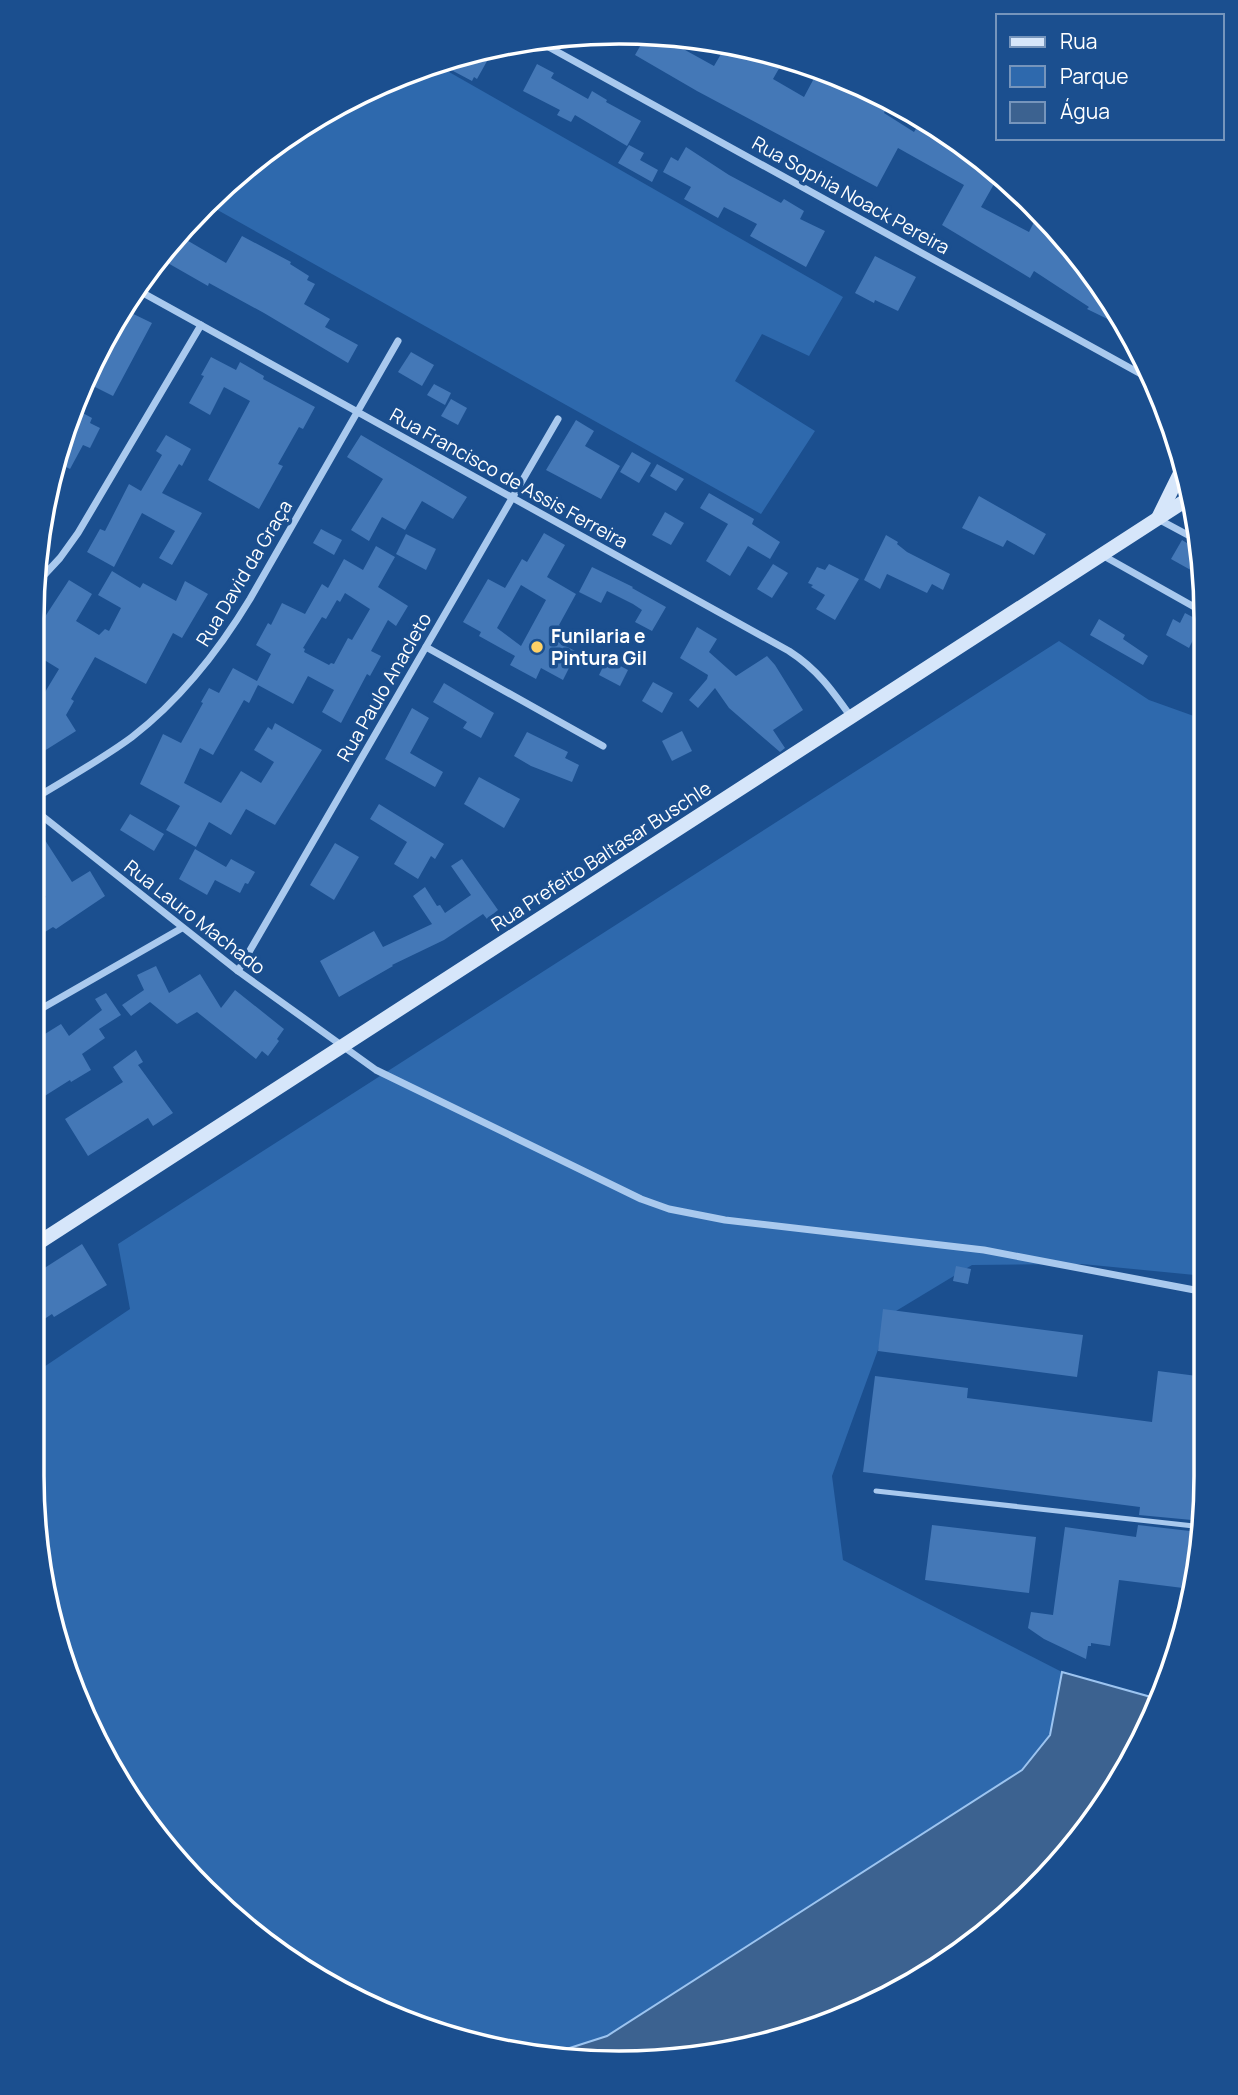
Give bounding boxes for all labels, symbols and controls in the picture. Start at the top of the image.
legend [996,14,1224,140]
text: Rua [1060,27,1097,55]
text: Parque [1060,62,1129,90]
text: Água [1060,97,1110,125]
street label: Rua Sophia Noack Pereira [748,130,954,260]
street label: Rua Francisco de Assis Ferreira [385,402,633,554]
street label: Rua David da Graça [190,495,298,651]
street label: Rua Paulo Anacleto [331,608,437,766]
place label: Funilaria e Pintura Gil [551,623,647,671]
marker: Funilaria e Pintura Gil [529,639,545,655]
street label: Rua Prefeito Baltasar Buschle [486,775,716,937]
street label: Rua Lauro Machado [119,854,271,980]

